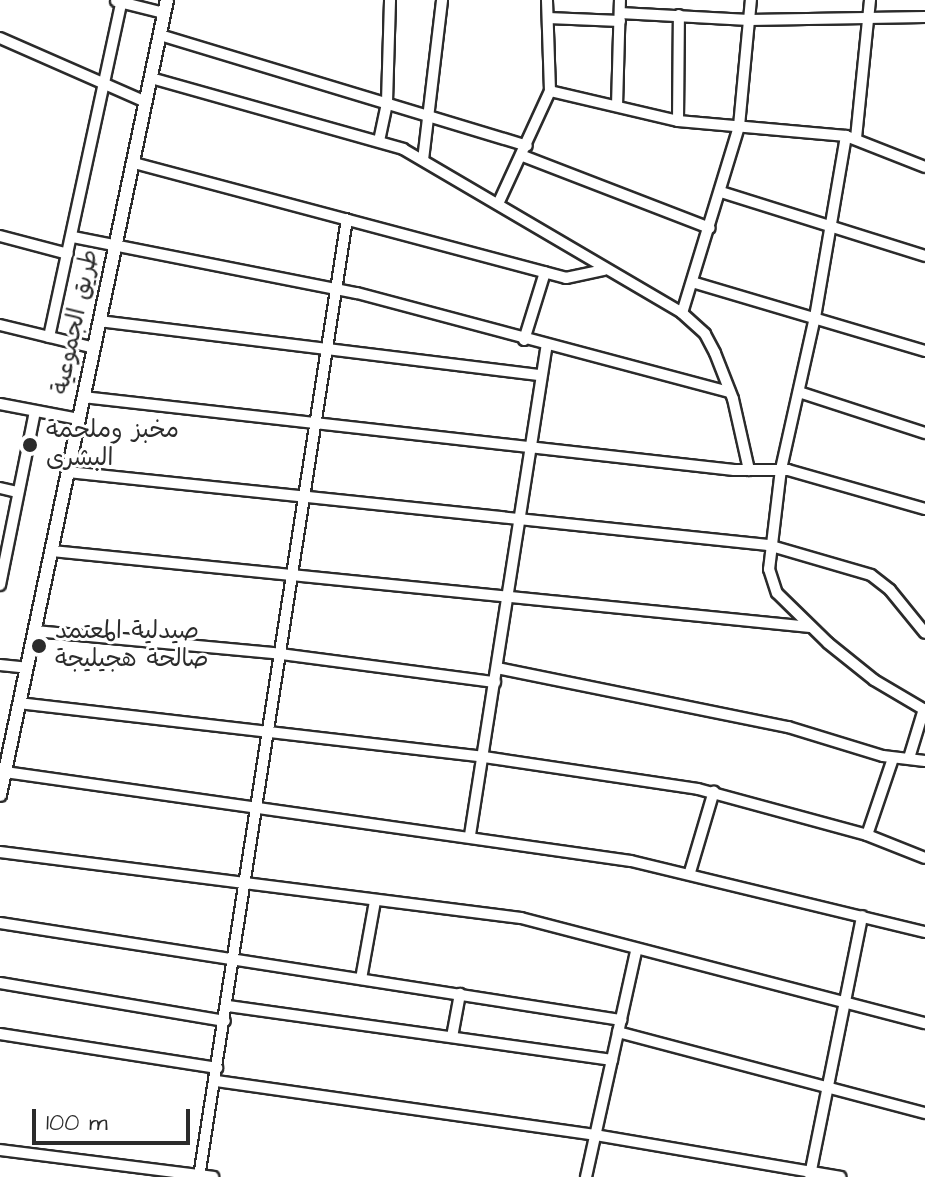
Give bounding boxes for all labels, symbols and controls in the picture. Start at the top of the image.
street label: طريق الجموعية [47,247,105,397]
place label: مخبز وملحمة البشرى [46,417,179,473]
marker: مخبز وملحمة البشرى [21,436,39,454]
place label: صيدلية المعتمد صالحة هجيليجة [55,618,209,674]
marker: صيدلية المعتمد صالحة هجيليجة [30,637,48,655]
scale bar [36,1093,194,1143]
text: 100 m [46,1106,108,1140]

